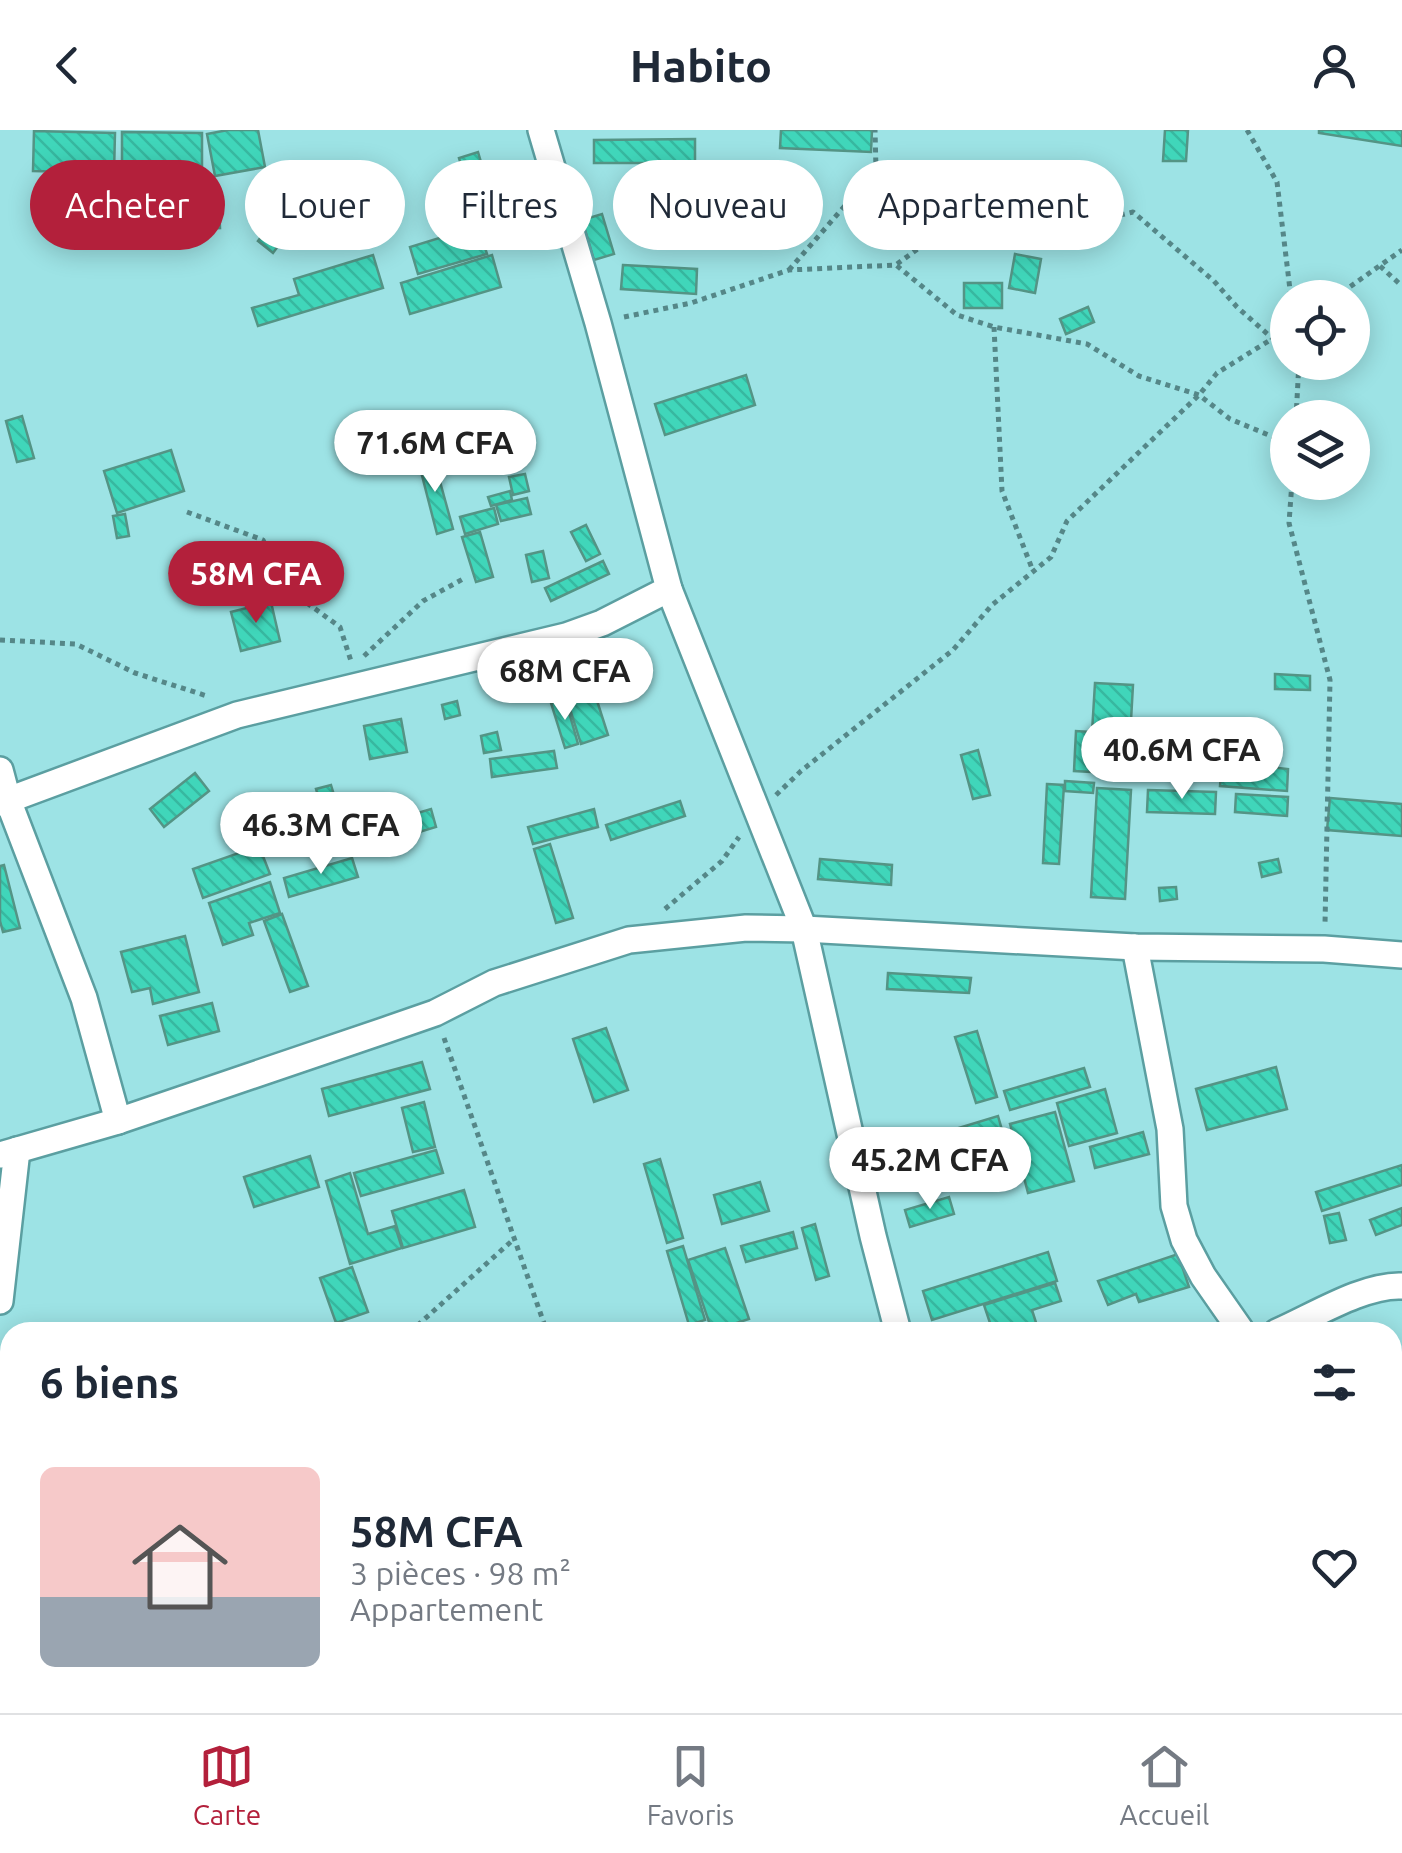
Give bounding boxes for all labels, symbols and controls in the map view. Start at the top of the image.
icon: back [40,38,95,93]
icon: person [1307,38,1362,93]
text: Habito [630,40,772,91]
chip: Acheter [30,160,225,250]
chip: Louer [245,160,405,250]
chip: Filtres [425,160,593,250]
chip: Nouveau [613,160,823,250]
chip: Appartement [843,160,1124,250]
map controls [1270,280,1370,500]
button: locate [1270,280,1370,380]
button: layers [1270,400,1370,500]
pin: 71.6M CFA [321,410,549,495]
text: 71.6M CFA [356,424,514,460]
pin: 58M CFA [164,541,348,626]
text: 58M CFA [190,555,322,591]
pin: 68M CFA [473,638,657,723]
text: 68M CFA [499,652,631,688]
pin: 40.6M CFA [1068,717,1296,802]
text: 40.6M CFA [1103,731,1261,767]
pin: 46.3M CFA [207,792,435,877]
text: 46.3M CFA [242,806,400,842]
pin: 45.2M CFA [816,1127,1044,1212]
text: 45.2M CFA [851,1141,1009,1177]
icon: filters [1307,1355,1362,1410]
text: 6 biens [40,1359,179,1406]
icon: home [120,1507,240,1627]
text: 58M CFA [350,1508,523,1555]
icon: heart [1307,1540,1362,1595]
text: 3 pièces · 98 m² [350,1555,571,1591]
text: Appartement [350,1591,543,1627]
tab: Carte [193,1739,261,1830]
tab: Favoris [647,1739,734,1830]
tab: Accueil [1120,1739,1209,1830]

